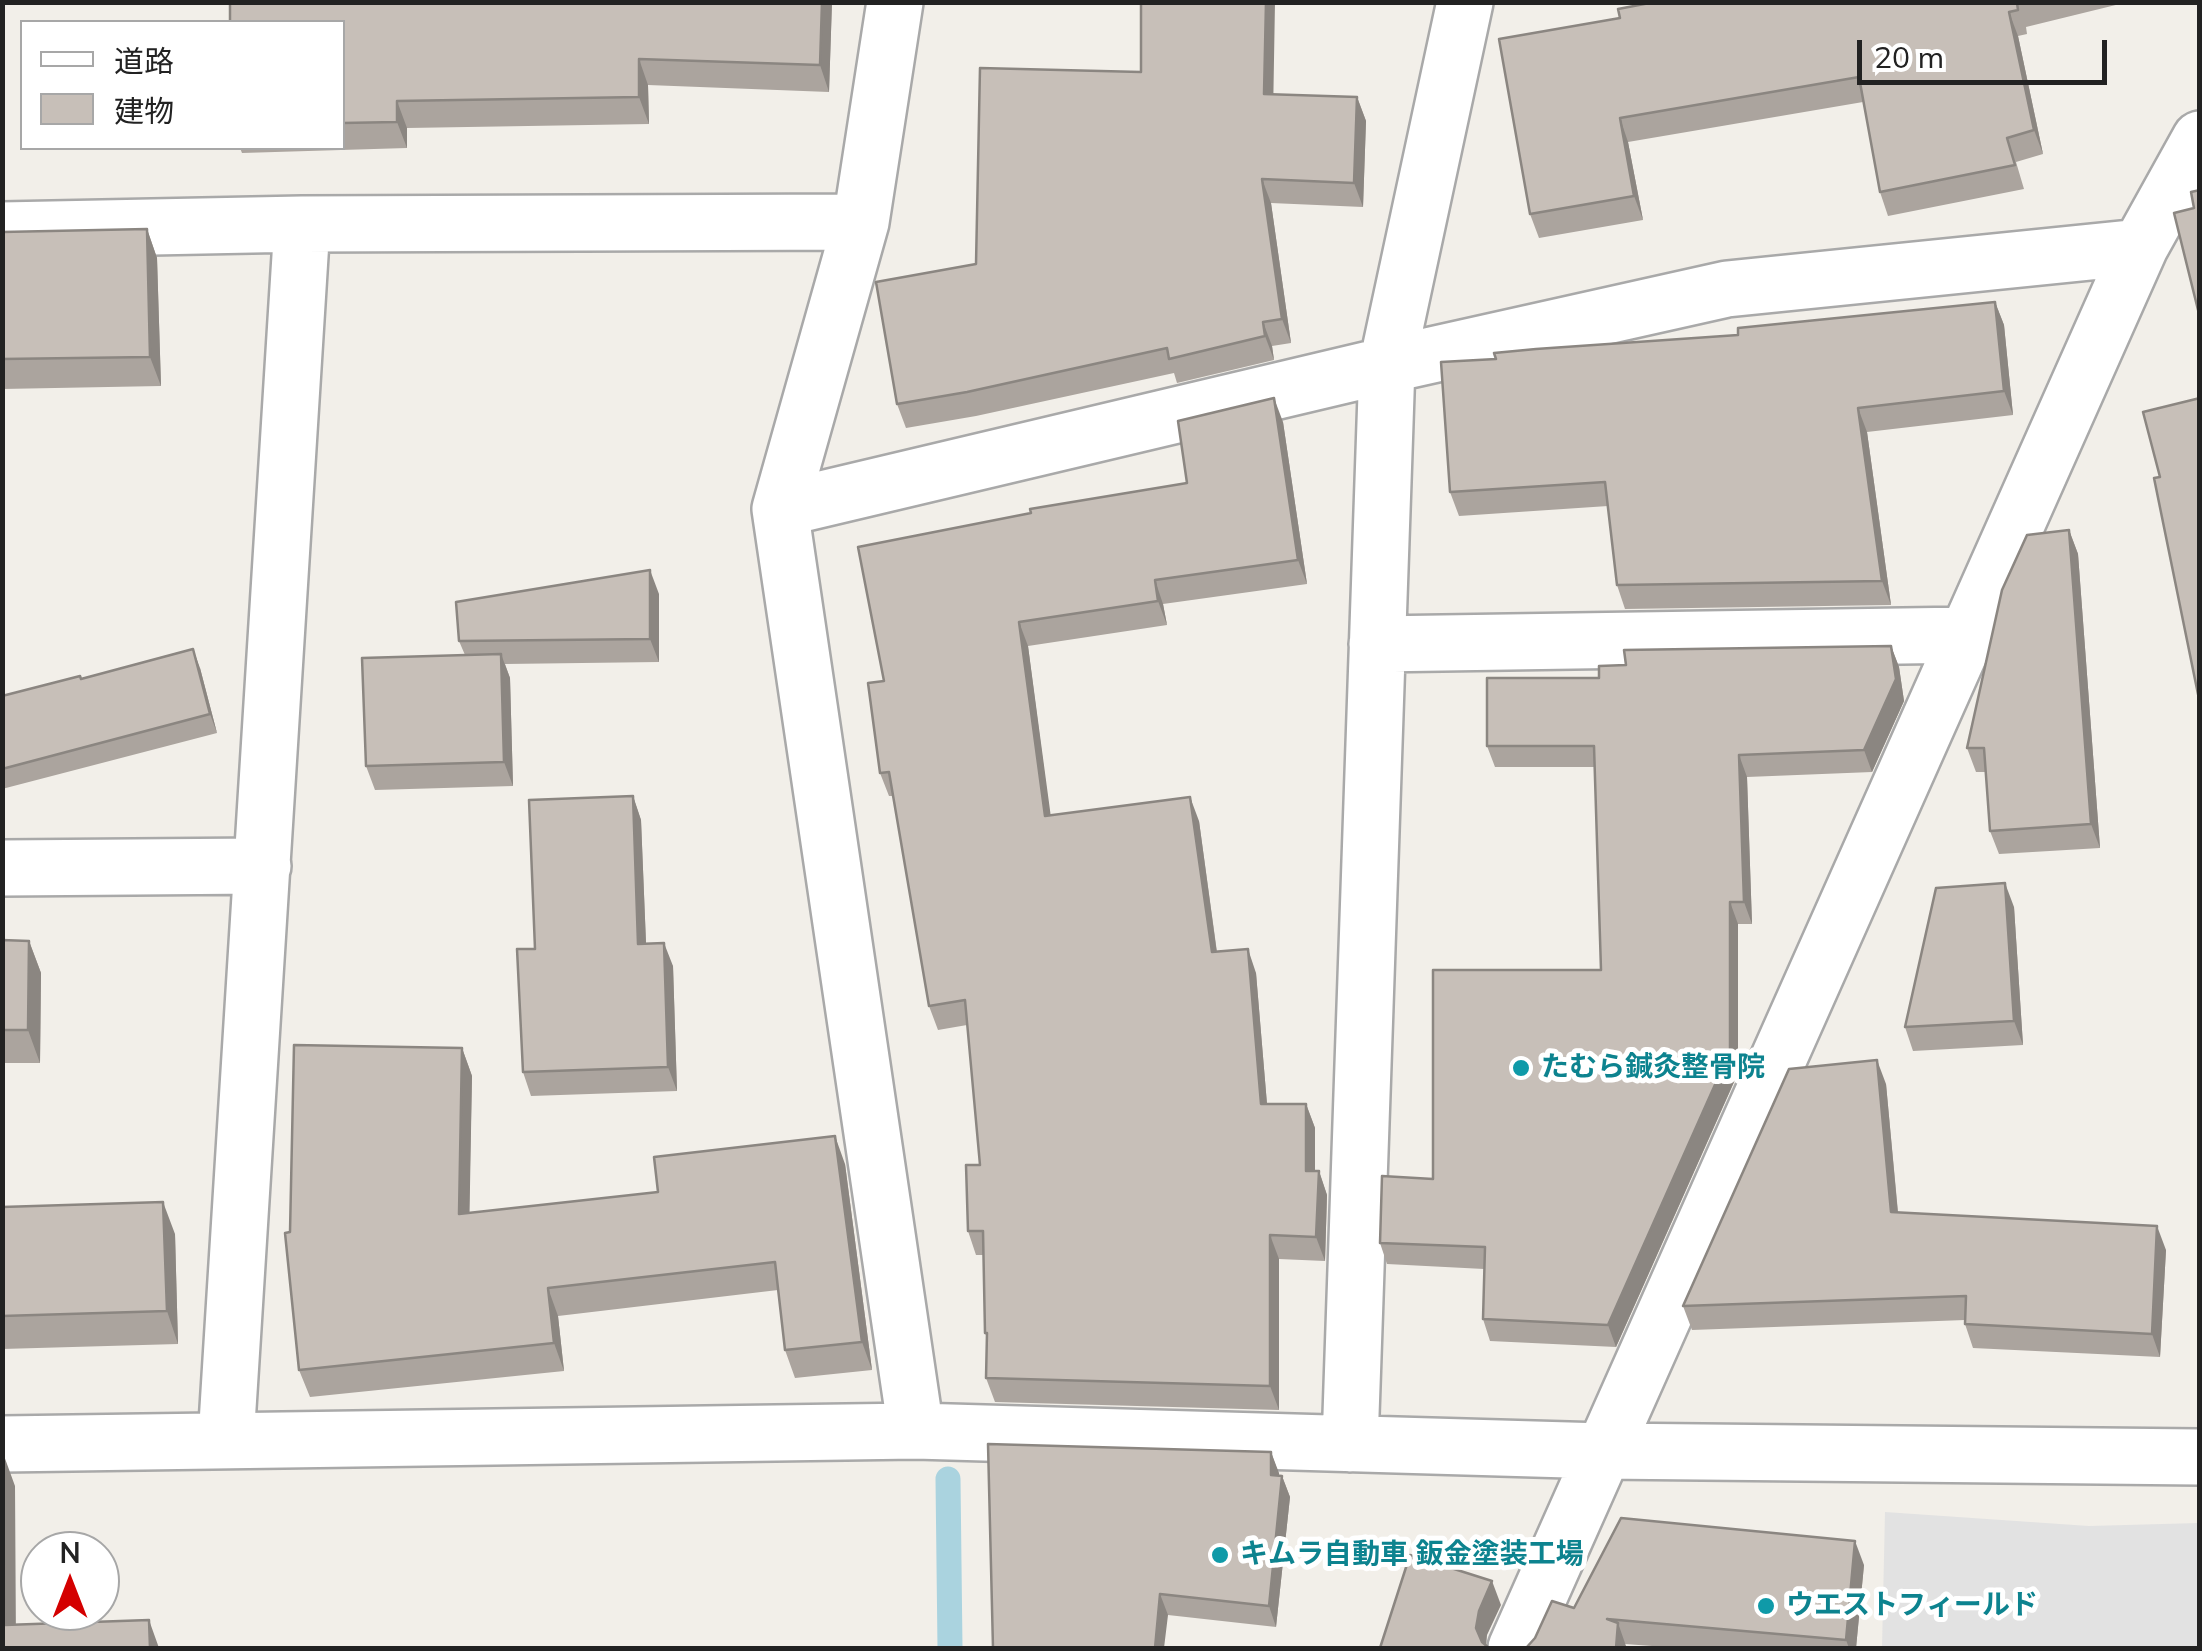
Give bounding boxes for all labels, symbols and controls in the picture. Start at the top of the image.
legend [20,20,345,150]
scale bar [1862,20,2112,82]
text: 20 m [1874,38,1944,76]
text: 道路 [114,42,174,80]
text: 建物 [114,92,174,130]
place label: たむら鍼灸整骨院 [1541,1051,1765,1085]
marker: たむら鍼灸整骨院 [1510,1057,1532,1079]
north arrow [20,1531,120,1631]
text: N [59,1535,81,1570]
place label: キムラ自動車 鈑金塗装工場 [1240,1538,1584,1572]
marker: キムラ自動車 鈑金塗装工場 [1209,1544,1231,1566]
place label: ウエストフィールド [1786,1589,2038,1623]
marker: ウエストフィールド [1755,1595,1777,1617]

